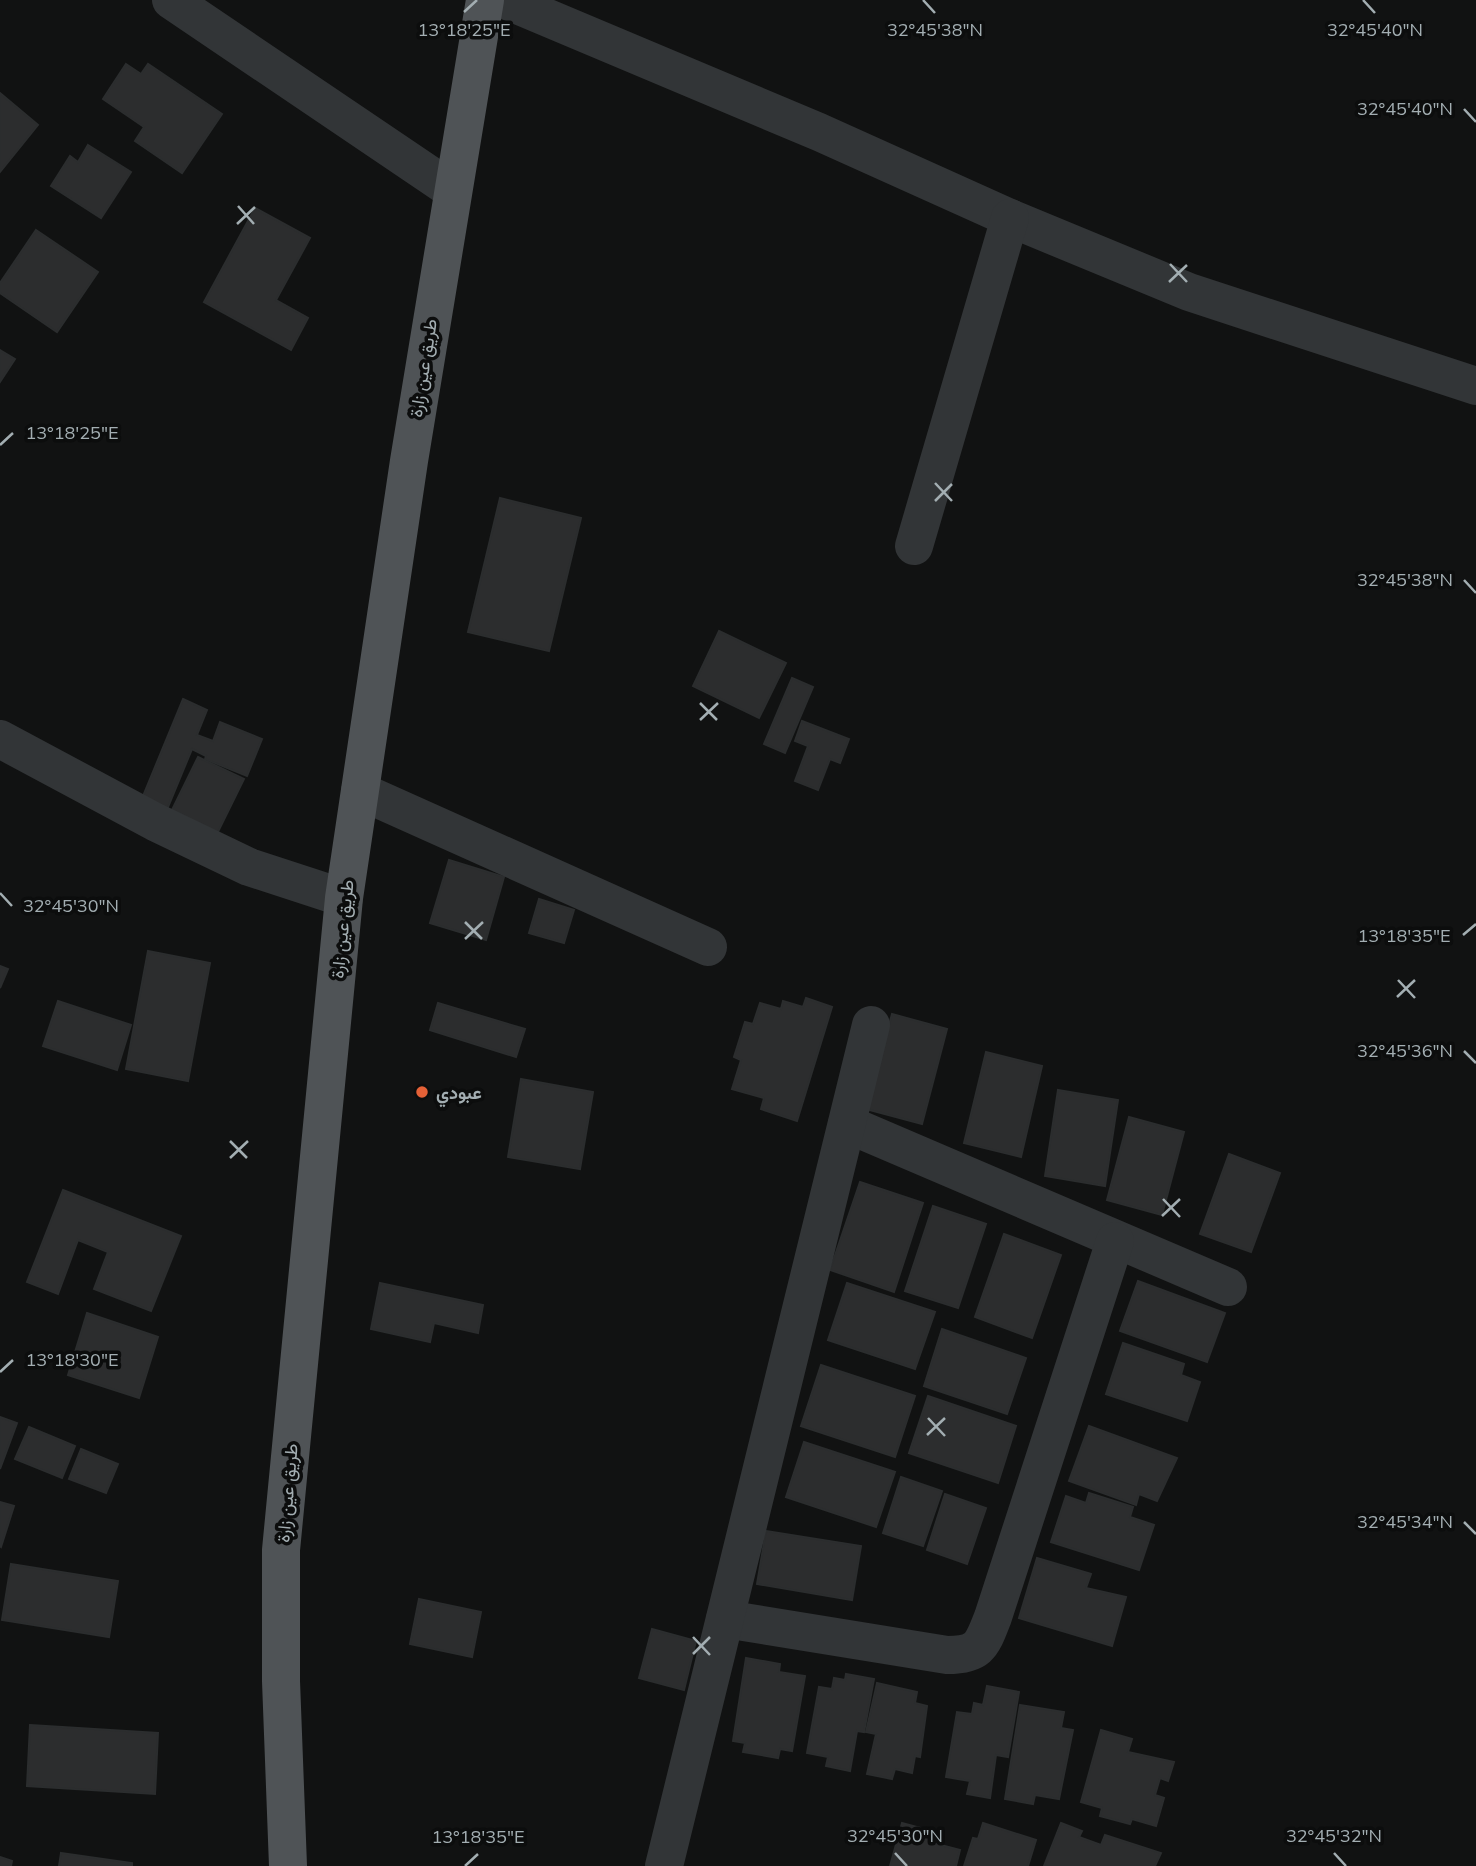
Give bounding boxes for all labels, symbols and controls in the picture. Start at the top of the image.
text: 13°18'25"E [417,18,511,41]
text: 32°45'38"N [887,18,983,41]
text: 32°45'40"N [1327,18,1423,41]
text: 32°45'40"N [1357,97,1453,120]
street label: طريق عين زارة [404,317,442,419]
text: 13°18'25"E [25,421,119,444]
text: 32°45'38"N [1357,568,1453,591]
street label: طريق عين زارة [325,878,359,980]
text: 32°45'30"N [23,894,119,917]
text: 13°18'35"E [1357,924,1451,947]
text: 32°45'36"N [1357,1039,1453,1062]
place label: عبودي [436,1081,482,1108]
marker: عبودي [414,1084,430,1100]
text: 13°18'30"E [25,1348,119,1371]
street label: طريق عين زارة [271,1443,303,1543]
text: 32°45'34"N [1357,1510,1453,1533]
text: 32°45'30"N [847,1824,943,1847]
text: 32°45'32"N [1286,1824,1382,1847]
text: 13°18'35"E [431,1825,525,1848]

